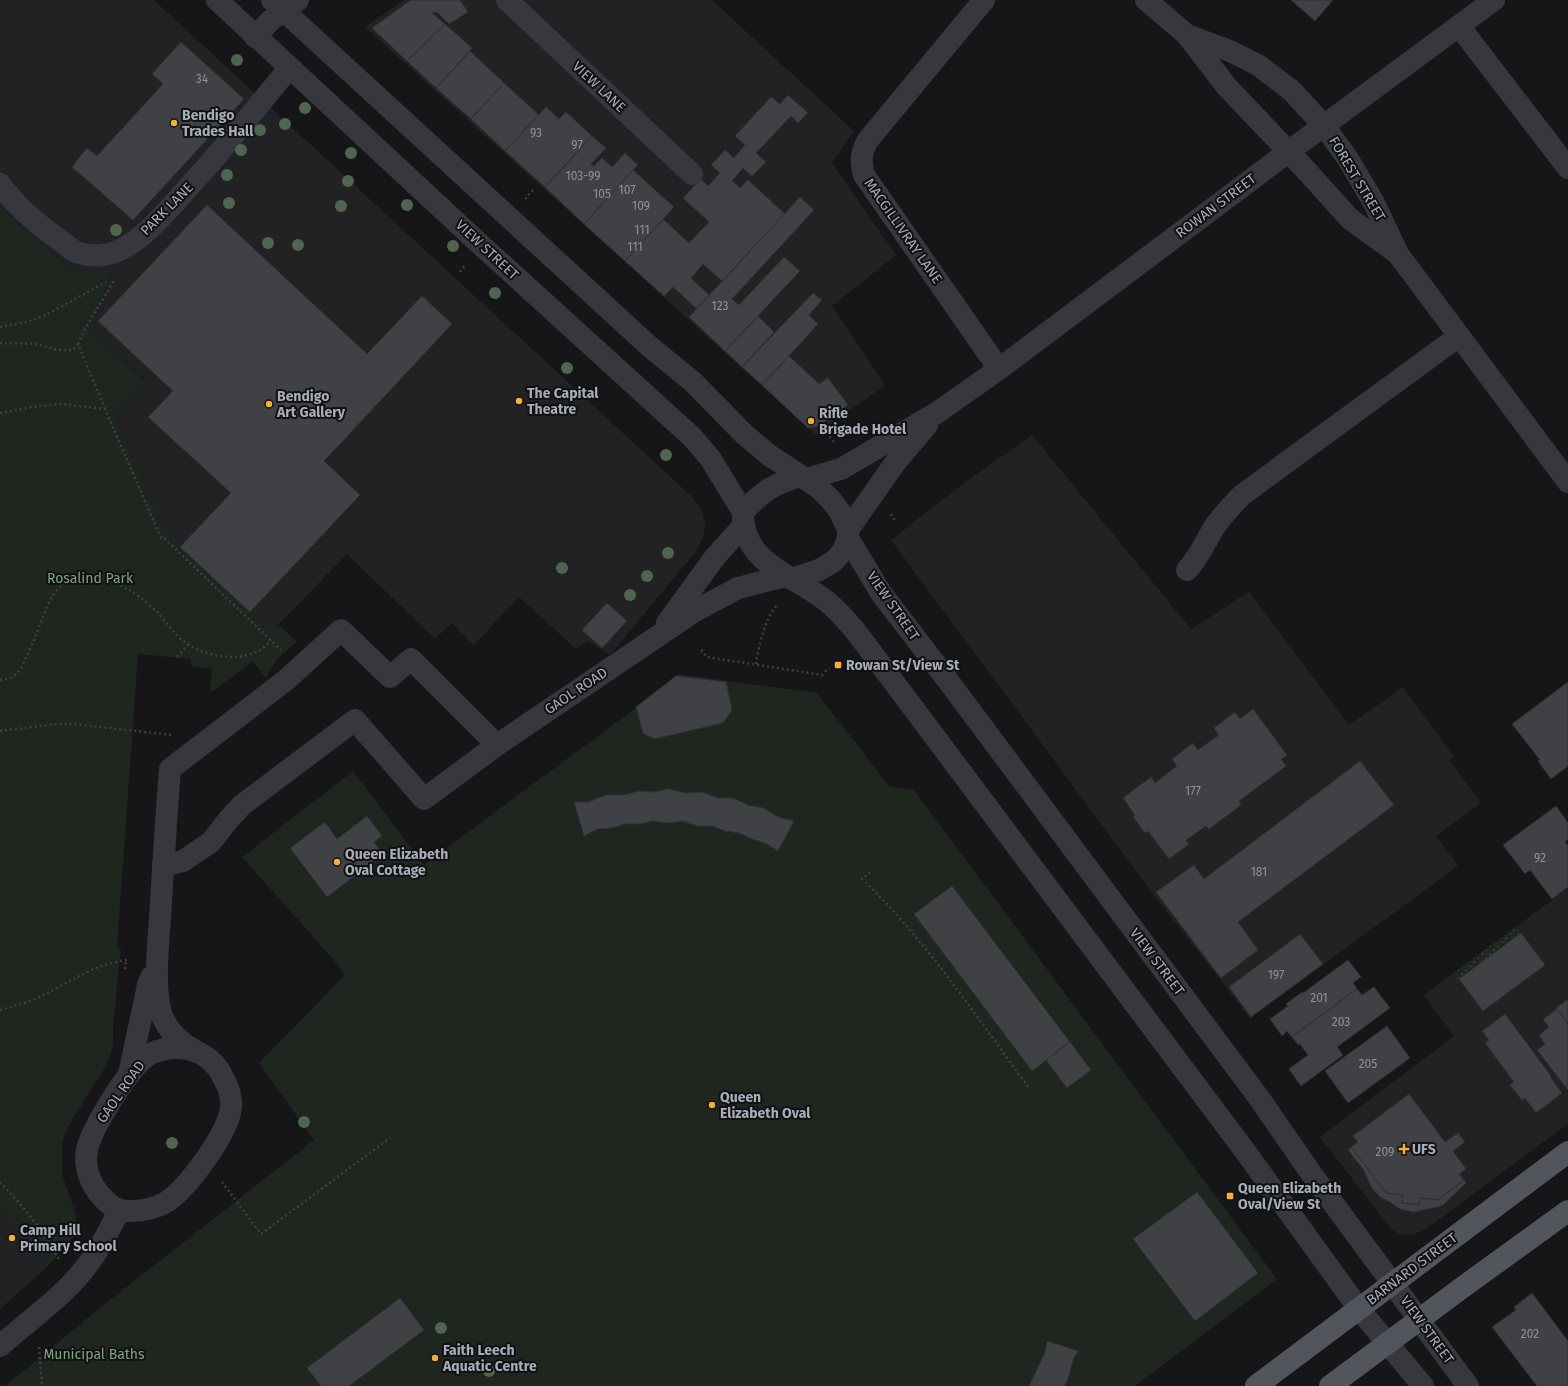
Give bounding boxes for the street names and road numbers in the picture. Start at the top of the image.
street label: VIEW LANE [569,58,629,116]
street label: FOREST STREET [1325,134,1389,225]
street label: ROWAN STREET [1172,170,1260,242]
street label: MACGILLIVRAY LANE [860,175,946,287]
street label: PARK LANE [137,179,197,239]
street label: VIEW STREET [452,217,523,284]
street label: VIEW STREET [863,568,923,644]
street label: GAOL ROAD [541,664,611,718]
street label: VIEW STREET [1126,925,1188,1000]
street label: GAOL ROAD [93,1058,149,1126]
street label: BARNARD STREET [1363,1229,1461,1309]
street label: VIEW STREET [1397,1293,1458,1368]

